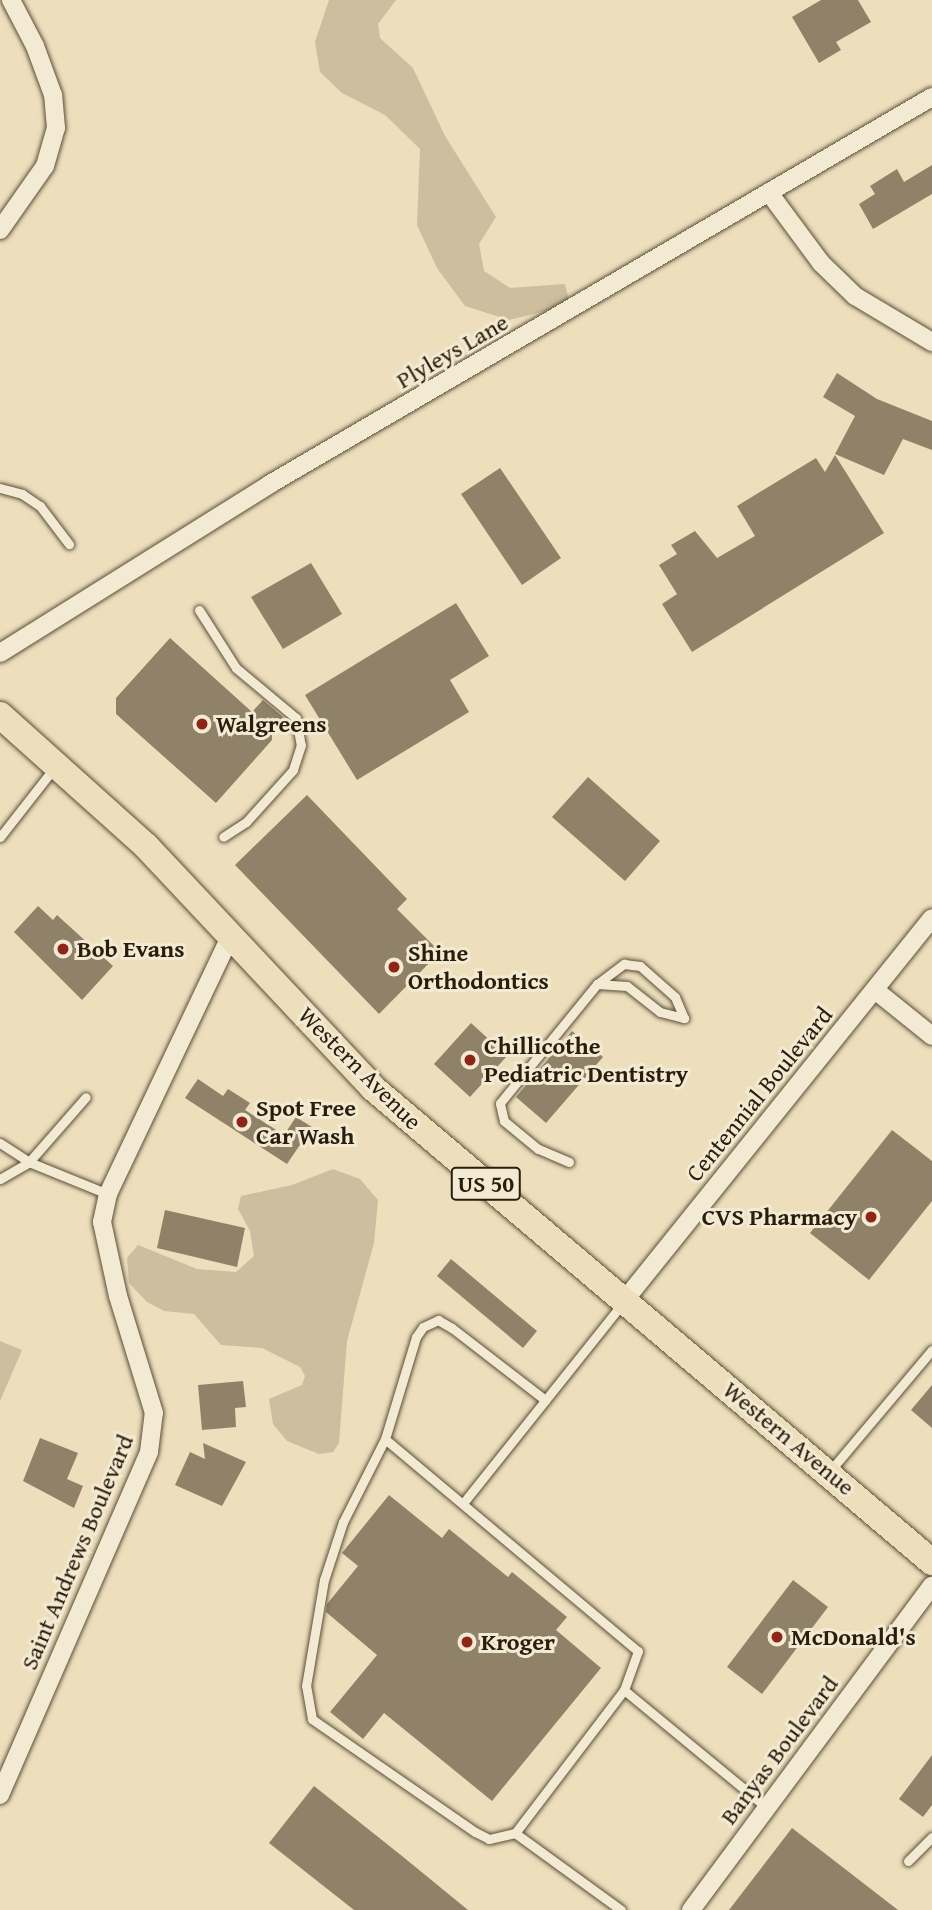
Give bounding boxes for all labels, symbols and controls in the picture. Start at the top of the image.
street label: Plyleys Lane [391,307,513,395]
place label: Walgreens [216,710,327,738]
marker: Walgreens [194,716,210,732]
place label: Bob Evans [77,935,184,963]
place label: Shine Orthodontics [408,939,549,995]
marker: Bob Evans [55,941,71,957]
marker: Shine Orthodontics [386,959,402,975]
street label: Western Avenue [292,1000,428,1136]
street label: Centennial Boulevard [680,1001,838,1187]
place label: Chillicothe Pediatric Dentistry [484,1032,688,1088]
marker: Chillicothe Pediatric Dentistry [462,1052,478,1068]
place label: Spot Free Car Wash [256,1094,356,1150]
marker: Spot Free Car Wash [234,1114,250,1130]
road number: US 50 [449,1164,523,1204]
place label: CVS Pharmacy [702,1203,857,1231]
marker: CVS Pharmacy [863,1209,879,1225]
street label: Western Avenue [718,1375,860,1501]
street label: Saint Andrews Boulevard [14,1430,140,1674]
place label: McDonald's [791,1623,916,1651]
place label: Kroger [481,1628,555,1656]
marker: McDonald's [769,1629,785,1645]
marker: Kroger [459,1634,475,1650]
street label: Banyas Boulevard [714,1670,844,1830]

